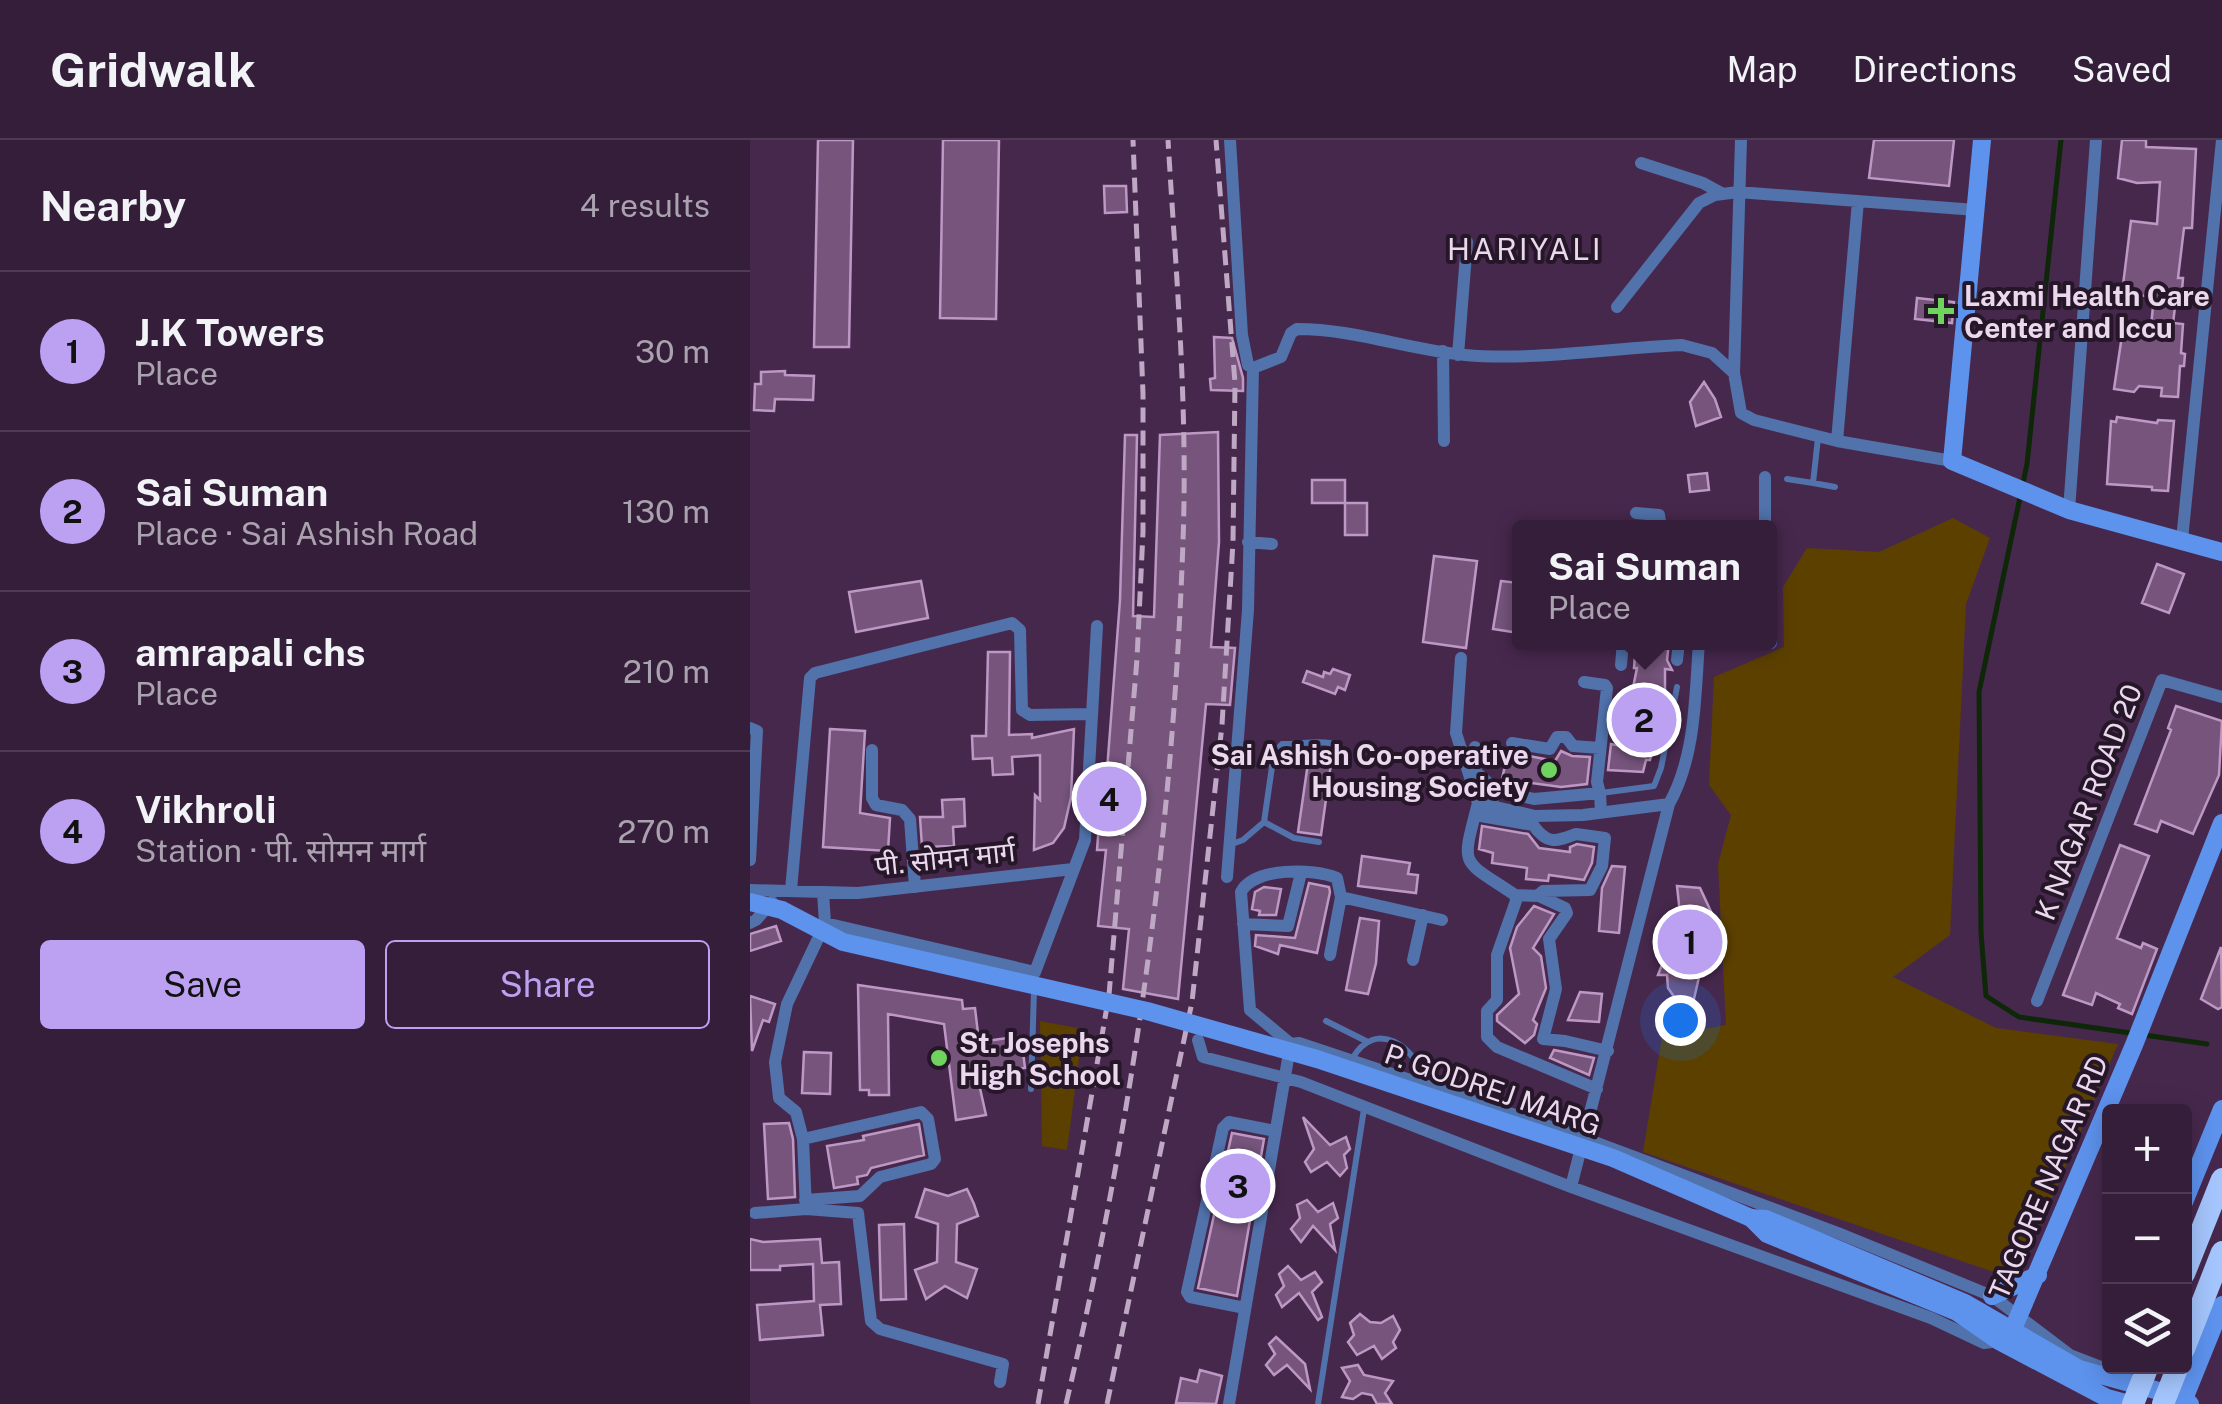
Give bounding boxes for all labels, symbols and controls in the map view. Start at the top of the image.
text: Gridwalk [50,41,256,98]
text: Map [1726,49,1797,90]
text: Directions [1852,49,2017,90]
text: Saved [2072,49,2172,90]
text: Nearby [40,181,186,230]
text: 4 results [580,187,710,224]
district label: HARIYALI [1447,231,1603,267]
place label: Laxmi Health Care Center and Iccu [1964,279,2210,344]
marker: Laxmi Health Care Center and Iccu [1928,298,1954,324]
text: J.K Towers [135,310,325,355]
text: 1 [66,333,79,370]
text: 30 m [635,333,710,370]
text: Place [135,355,218,392]
text: Sai Suman [135,470,328,515]
text: 2 [62,493,83,530]
text: 130 m [622,493,710,530]
text: Place · Sai Ashish Road [135,515,478,552]
popup [1512,520,1777,650]
text: Sai Suman [1548,544,1741,589]
text: Place [1548,589,1631,626]
text: amrapali chs [135,630,366,675]
text: 3 [62,653,83,690]
text: 210 m [623,653,710,690]
text: Place [135,675,218,712]
street label: K NAGAR ROAD 20 [2028,679,2148,925]
pin: 2 [1612,682,1676,758]
place label: Sai Ashish Co-operative Housing Society [1211,738,1529,803]
marker: Sai Ashish Co-operative Housing Society [1538,759,1560,781]
pin: 4 [1076,762,1142,836]
text: Vikhroli [135,787,276,832]
text: 4 [62,813,83,850]
text: 270 m [617,813,710,850]
text: Station · पी. सोमन मार्ग [135,832,426,869]
street label: पी. सोमन मार्ग [873,834,1018,882]
pin: 1 [1658,904,1722,980]
button: Save [40,940,365,1029]
button: Share [385,940,710,1029]
your location [1655,995,1706,1046]
place label: St. Josephs High School [959,1026,1121,1091]
street label: P. GODREJ MARG [1380,1037,1606,1141]
marker: St. Josephs High School [928,1047,950,1069]
street label: TAGORE NAGAR RD [1982,1050,2114,1304]
map controls [2102,1104,2192,1374]
button: + [2102,1104,2192,1194]
pin: 3 [1206,1148,1270,1224]
button: − [2102,1194,2192,1284]
button: layers [2102,1284,2192,1374]

